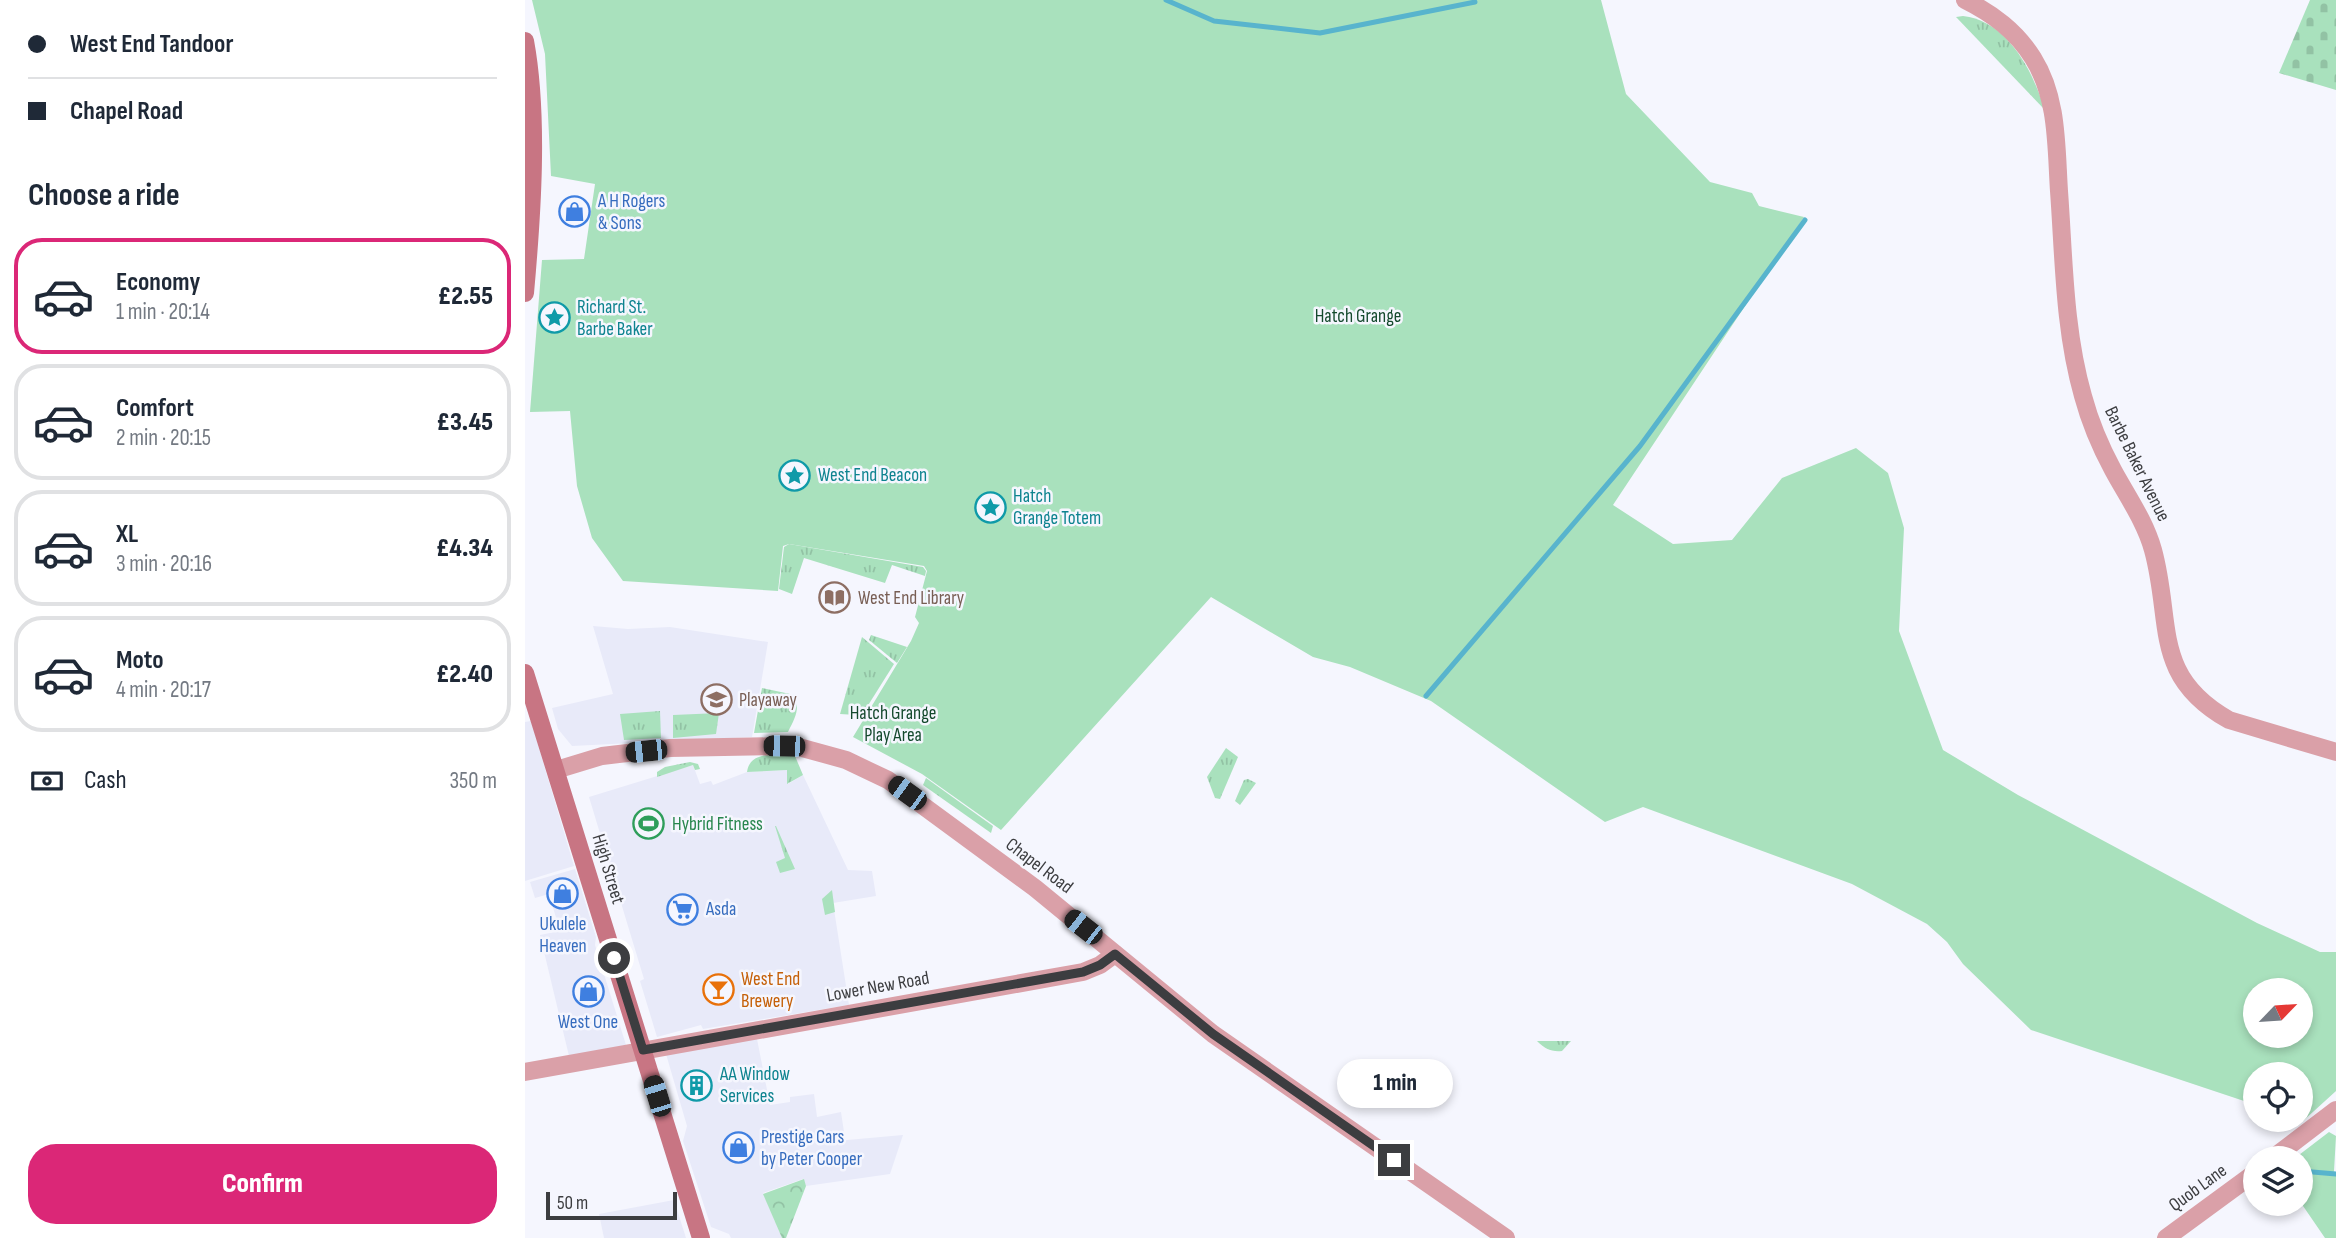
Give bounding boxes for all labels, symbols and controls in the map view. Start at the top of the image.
text: West End Tandoor [70,29,233,60]
text: Chapel Road [70,96,183,127]
text: Choose a ride [28,176,180,215]
place label: A H Rogers & Sons [597,190,666,235]
shop icon: A H Rogers & Sons [558,195,592,229]
icon: car [32,265,95,328]
text: Economy [116,267,200,298]
text: £2.55 [438,281,493,312]
place label: Richard St. Barbe Baker [577,296,653,341]
text: 1 min · 20:14 [116,298,210,326]
place icon: Richard St. Barbe Baker [537,301,571,335]
park label: Hatch Grange [1315,305,1401,328]
icon: car [32,391,95,454]
text: Comfort [116,393,194,424]
street label: Barbe Baker Avenue [2099,403,2175,525]
text: £3.45 [436,407,493,438]
text: 2 min · 20:15 [116,424,211,452]
place icon: West End Beacon [778,458,812,492]
place label: West End Beacon [818,464,927,487]
place label: Hatch Grange Totem [1013,485,1101,530]
place icon: Hatch Grange Totem [973,490,1007,524]
icon: car [32,517,95,580]
text: XL [116,519,138,550]
text: £4.34 [436,533,493,564]
text: 3 min · 20:16 [116,550,212,578]
library icon: West End Library [818,581,852,615]
place label: West End Library [858,587,965,610]
icon: car [32,643,95,706]
text: Moto [116,645,164,676]
text: £2.40 [436,659,493,690]
text: 4 min · 20:17 [116,676,211,704]
school or university icon: Playaway [699,683,733,717]
place label: Playaway [739,689,798,712]
park label: Hatch Grange Play Area [850,702,936,747]
car [763,735,806,757]
car [625,738,668,764]
icon: cash [28,762,66,800]
text: Cash [84,765,127,796]
text: 350 m [449,767,497,795]
car [884,772,931,814]
sports icon: Hybrid Fitness [632,807,666,841]
place label: Hybrid Fitness [672,813,763,836]
street label: High Street [586,831,630,907]
street label: Chapel Road [1001,833,1077,899]
shop icon: Ukulele Heaven [546,876,580,910]
supermarket icon: Asda [666,892,700,926]
place label: Asda [705,898,736,921]
car [1060,906,1107,948]
place label: Ukulele Heaven [539,913,587,958]
route start [598,942,630,974]
street label: Lower New Road [825,967,931,1007]
place label: West End Brewery [741,968,800,1013]
bar icon: West End Brewery [701,973,735,1007]
shop icon: West One [571,974,605,1008]
north arrow [2243,978,2313,1048]
map controls [2243,978,2313,1216]
place label: West One [558,1011,618,1034]
callout: 1 min [1336,1058,1452,1108]
button: locate [2243,1062,2313,1132]
place label: AA Window Services [719,1063,790,1108]
building icon: AA Window Services [680,1068,714,1102]
text: 1 min [1373,1069,1417,1097]
car [641,1073,674,1119]
place label: Prestige Cars by Peter Cooper [761,1126,863,1171]
shop icon: Prestige Cars by Peter Cooper [721,1131,755,1165]
button: Confirm [28,1144,497,1224]
route end [1378,1144,1410,1176]
button: layers [2243,1146,2313,1216]
street label: Quob Lane [2164,1159,2232,1217]
scale bar [546,1189,677,1221]
text: 50 m [557,1192,588,1215]

